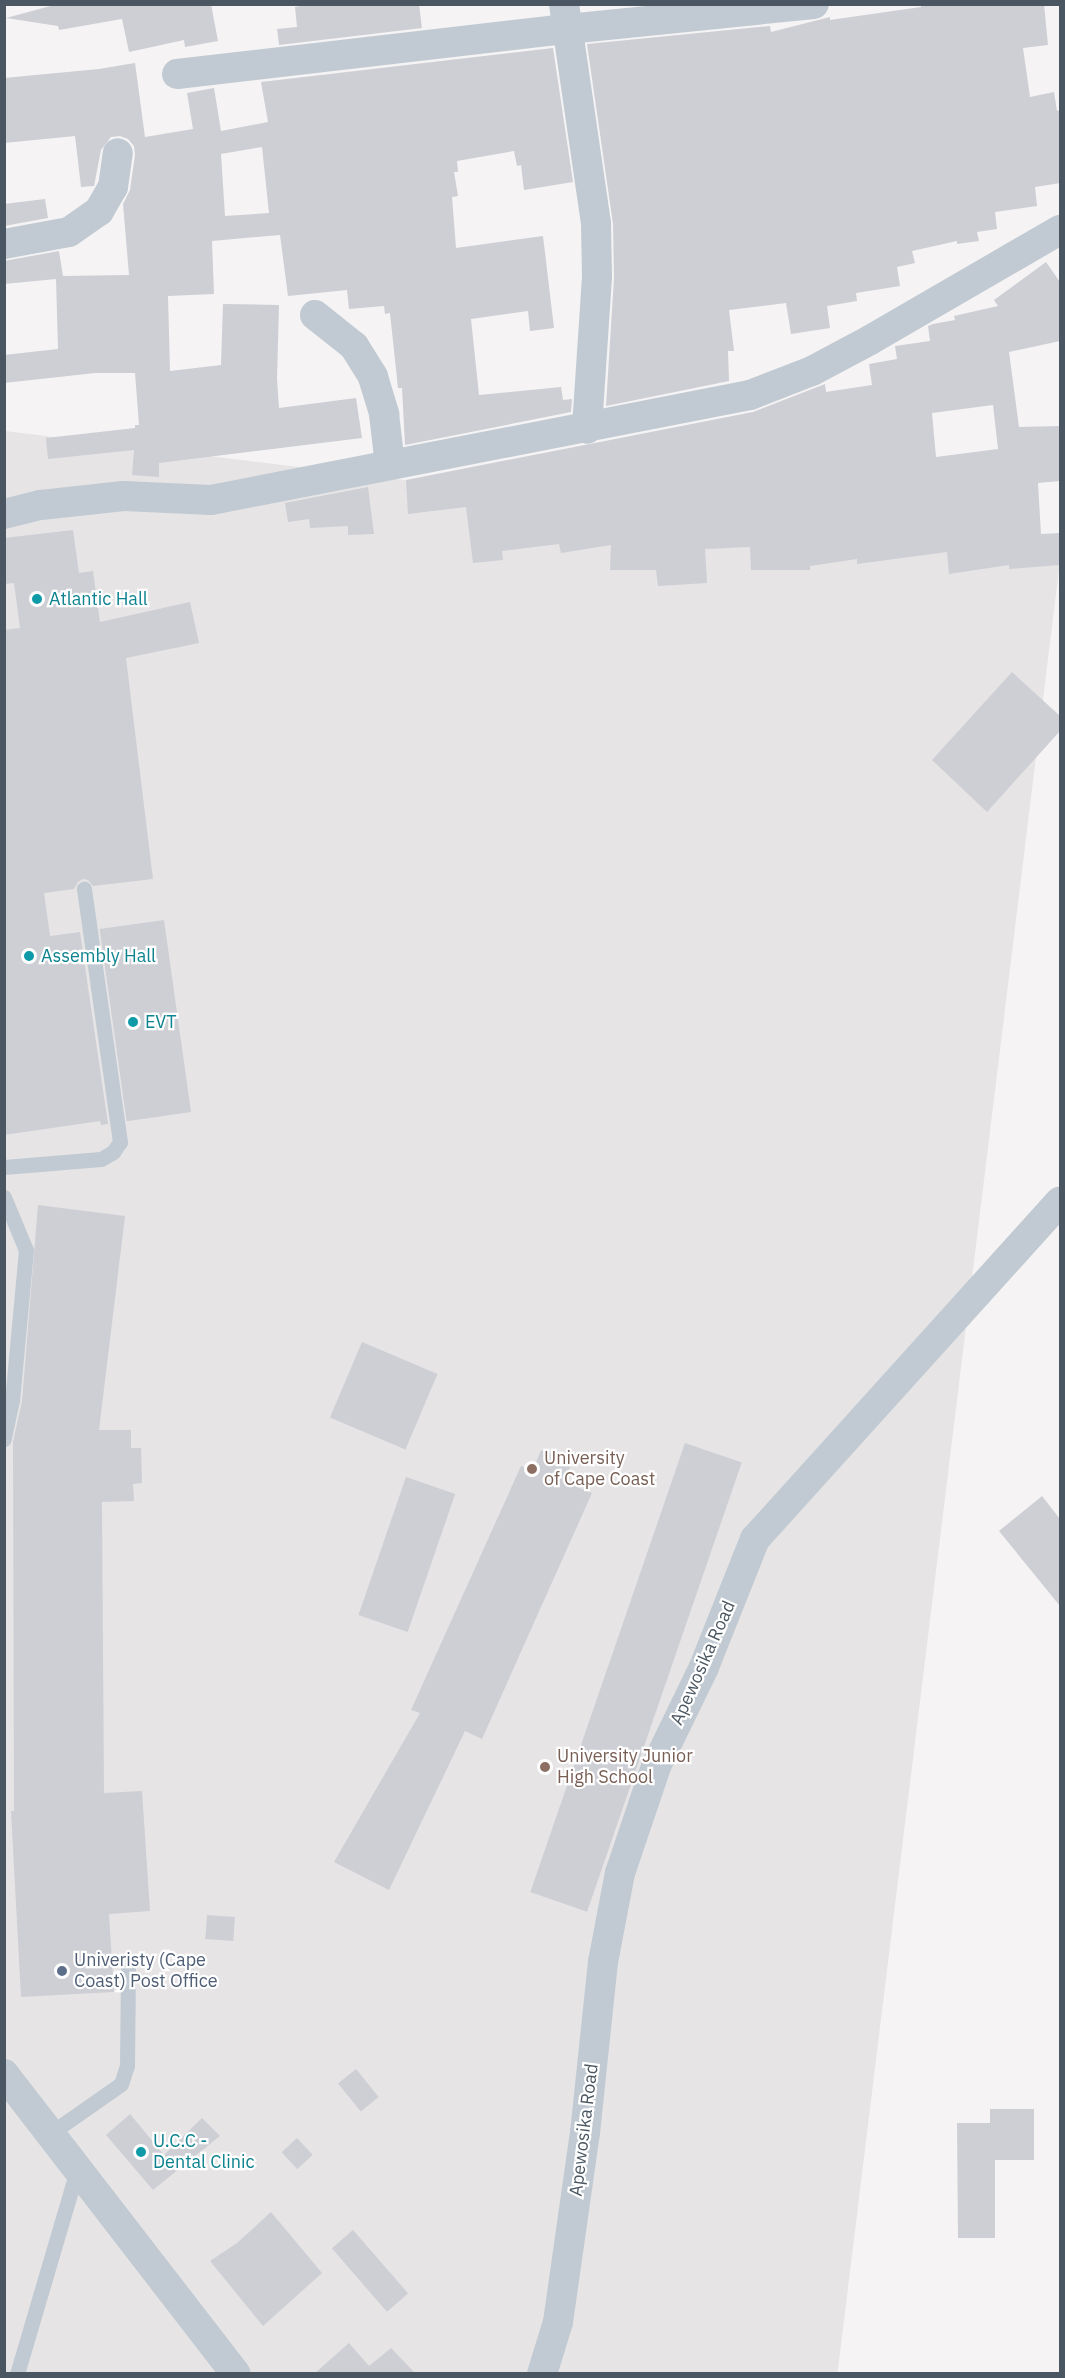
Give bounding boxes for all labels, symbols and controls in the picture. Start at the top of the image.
place label: Atlantic Hall [49,588,148,610]
marker: Atlantic Hall [30,592,44,606]
place label: Assembly Hall [41,945,156,967]
marker: Assembly Hall [22,949,36,963]
place label: EVT [145,1011,177,1033]
marker: EVT [126,1015,140,1029]
place label: University of Cape Coast [544,1448,655,1490]
marker: University of Cape Coast [525,1462,539,1476]
street label: Apewosika Road [666,1598,740,1728]
place label: University Junior High School [557,1746,693,1788]
marker: University Junior High School [538,1760,552,1774]
place label: Univeristy (Cape Coast) Post Office [74,1950,218,1992]
marker: Univeristy (Cape Coast) Post Office [55,1964,69,1978]
street label: Apewosika Road [565,2062,603,2198]
place label: U.C.C - Dental Clinic [153,2131,255,2174]
marker: U.C.C - Dental Clinic [134,2145,148,2159]

